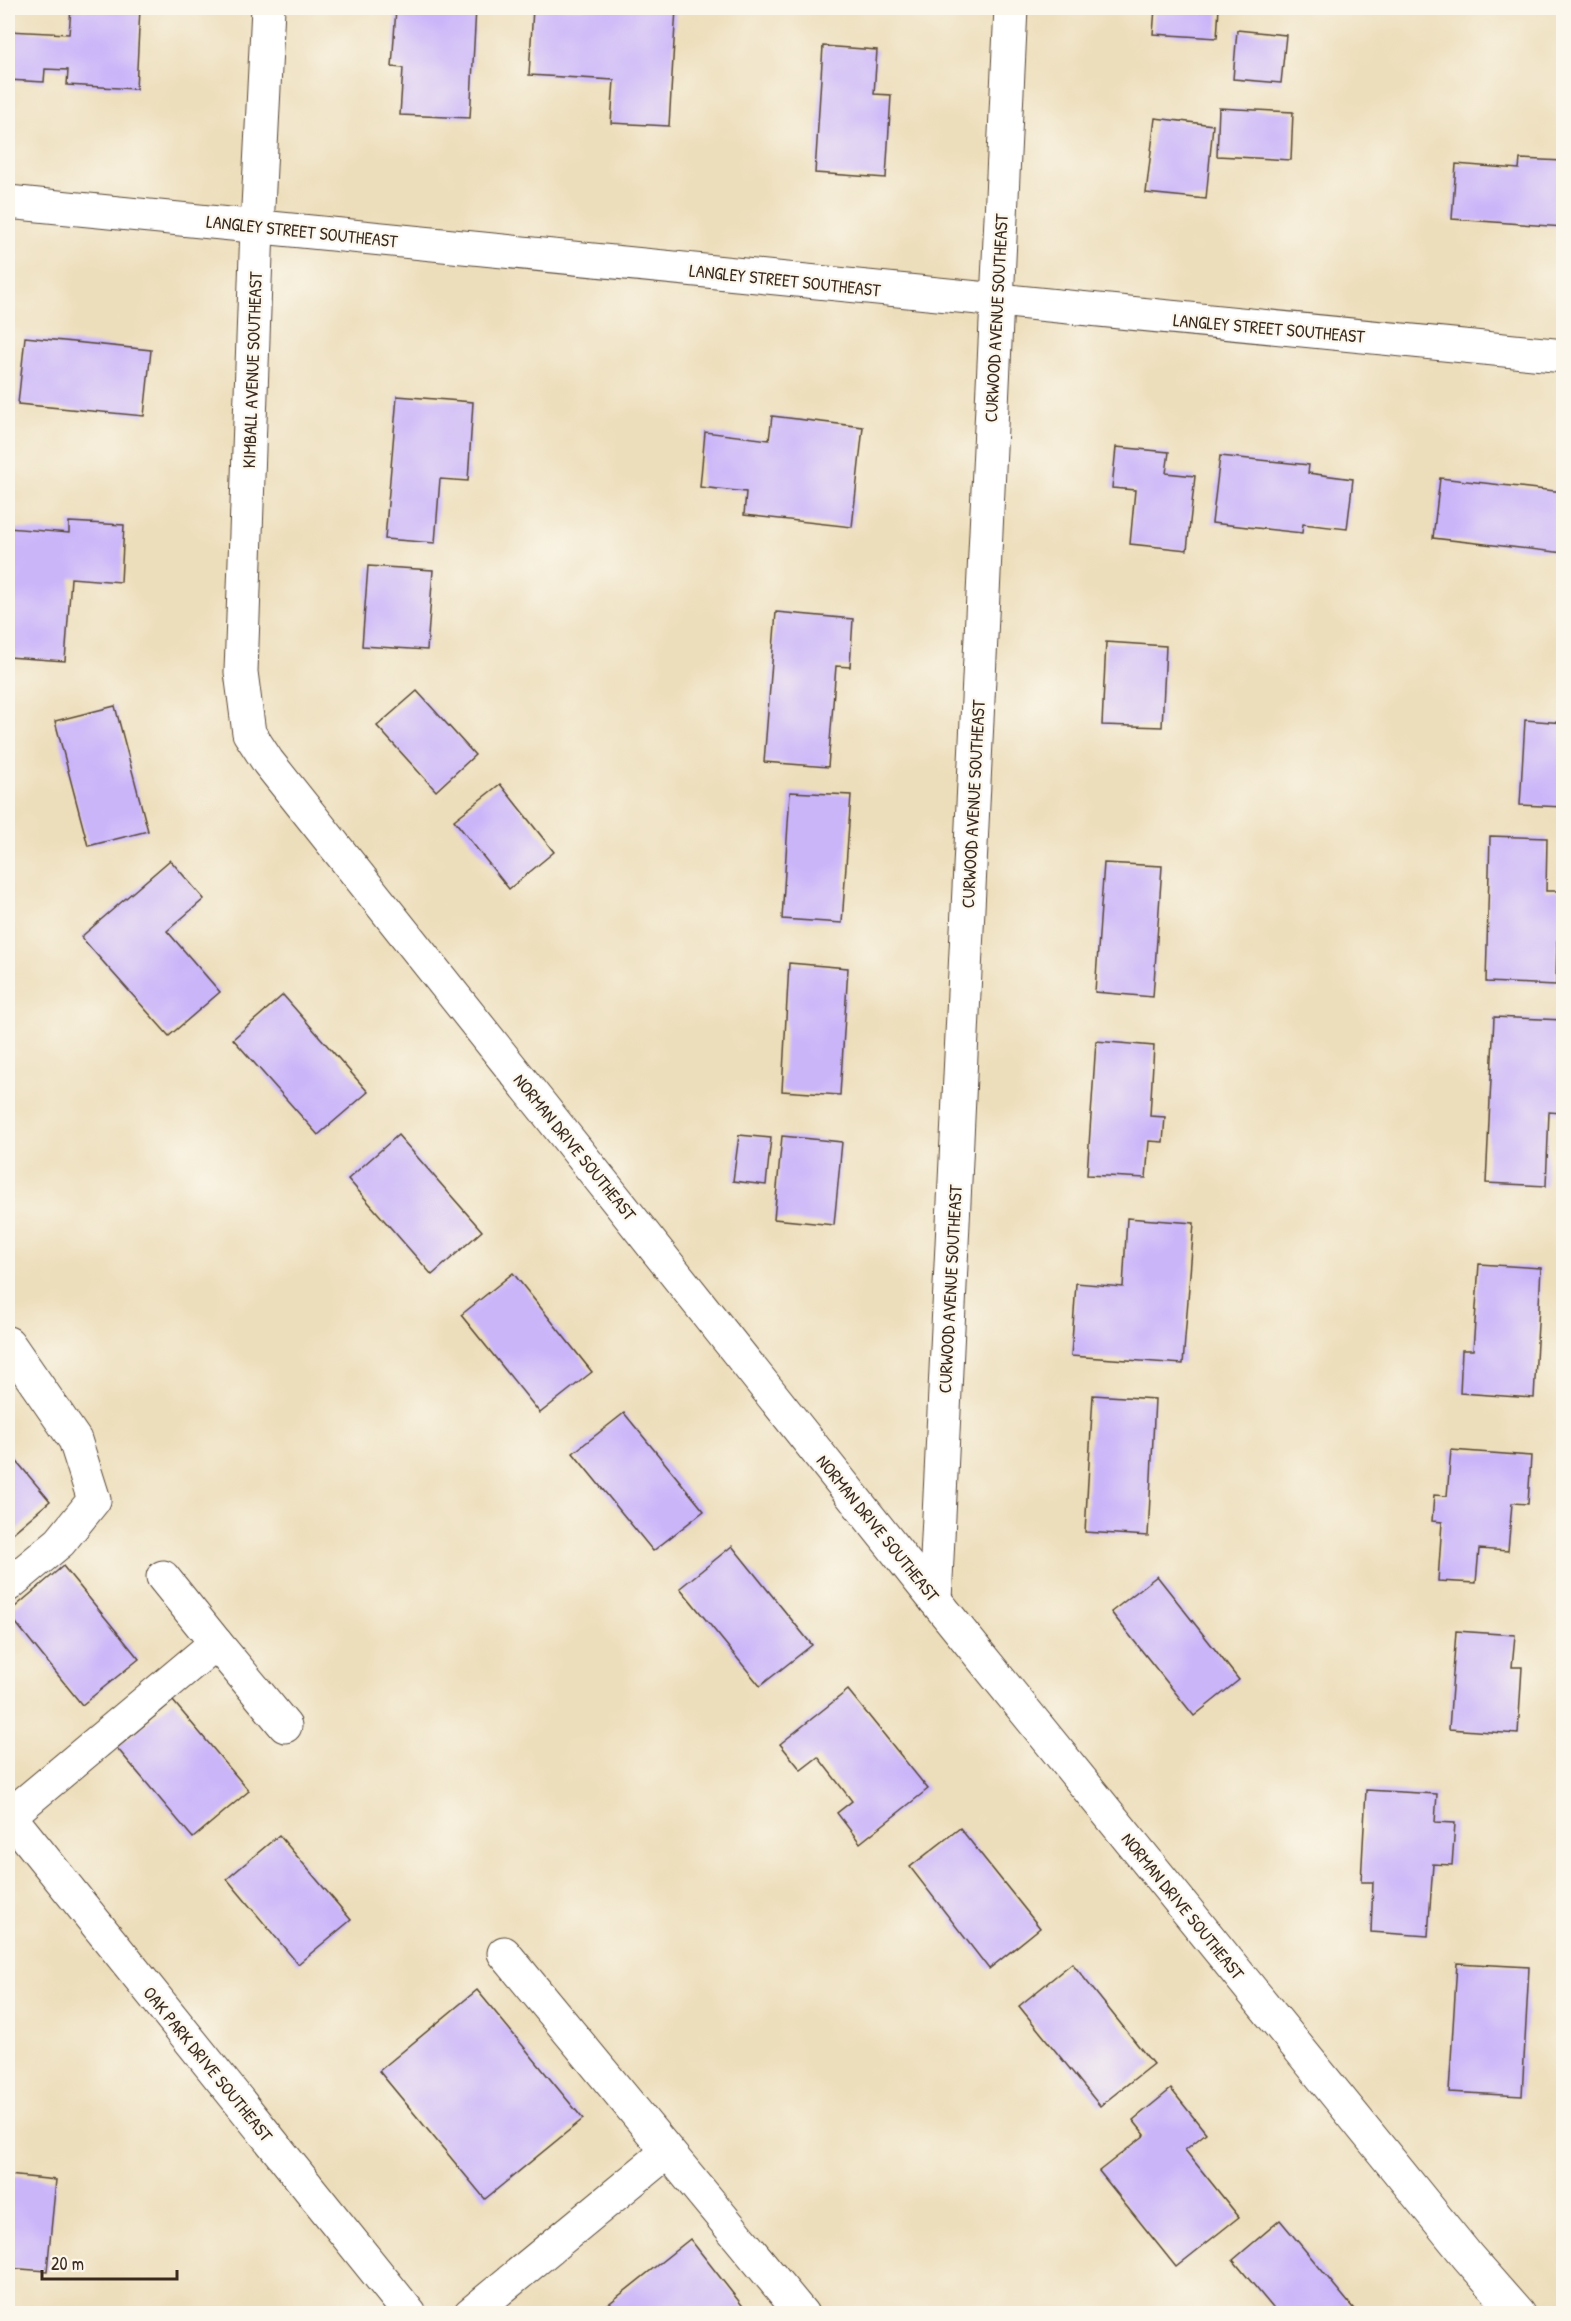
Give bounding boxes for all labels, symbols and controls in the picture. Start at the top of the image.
street label: LANGLEY STREET SOUTHEAST [205,209,399,254]
street label: CURWOOD AVENUE SOUTHEAST [978,213,1014,423]
street label: LANGLEY STREET SOUTHEAST [688,258,882,303]
street label: KIMBALL AVENUE SOUTHEAST [236,271,268,469]
street label: LANGLEY STREET SOUTHEAST [1172,307,1366,349]
street label: CURWOOD AVENUE SOUTHEAST [955,699,991,909]
street label: NORMAN DRIVE SOUTHEAST [508,1068,643,1226]
street label: CURWOOD AVENUE SOUTHEAST [932,1184,968,1394]
street label: NORMAN DRIVE SOUTHEAST [811,1449,946,1607]
street label: NORMAN DRIVE SOUTHEAST [1116,1827,1251,1985]
street label: OAK PARK DRIVE SOUTHEAST [138,1981,279,2147]
scale bar [42,2243,177,2281]
text: 20 m [51,2251,84,2276]

